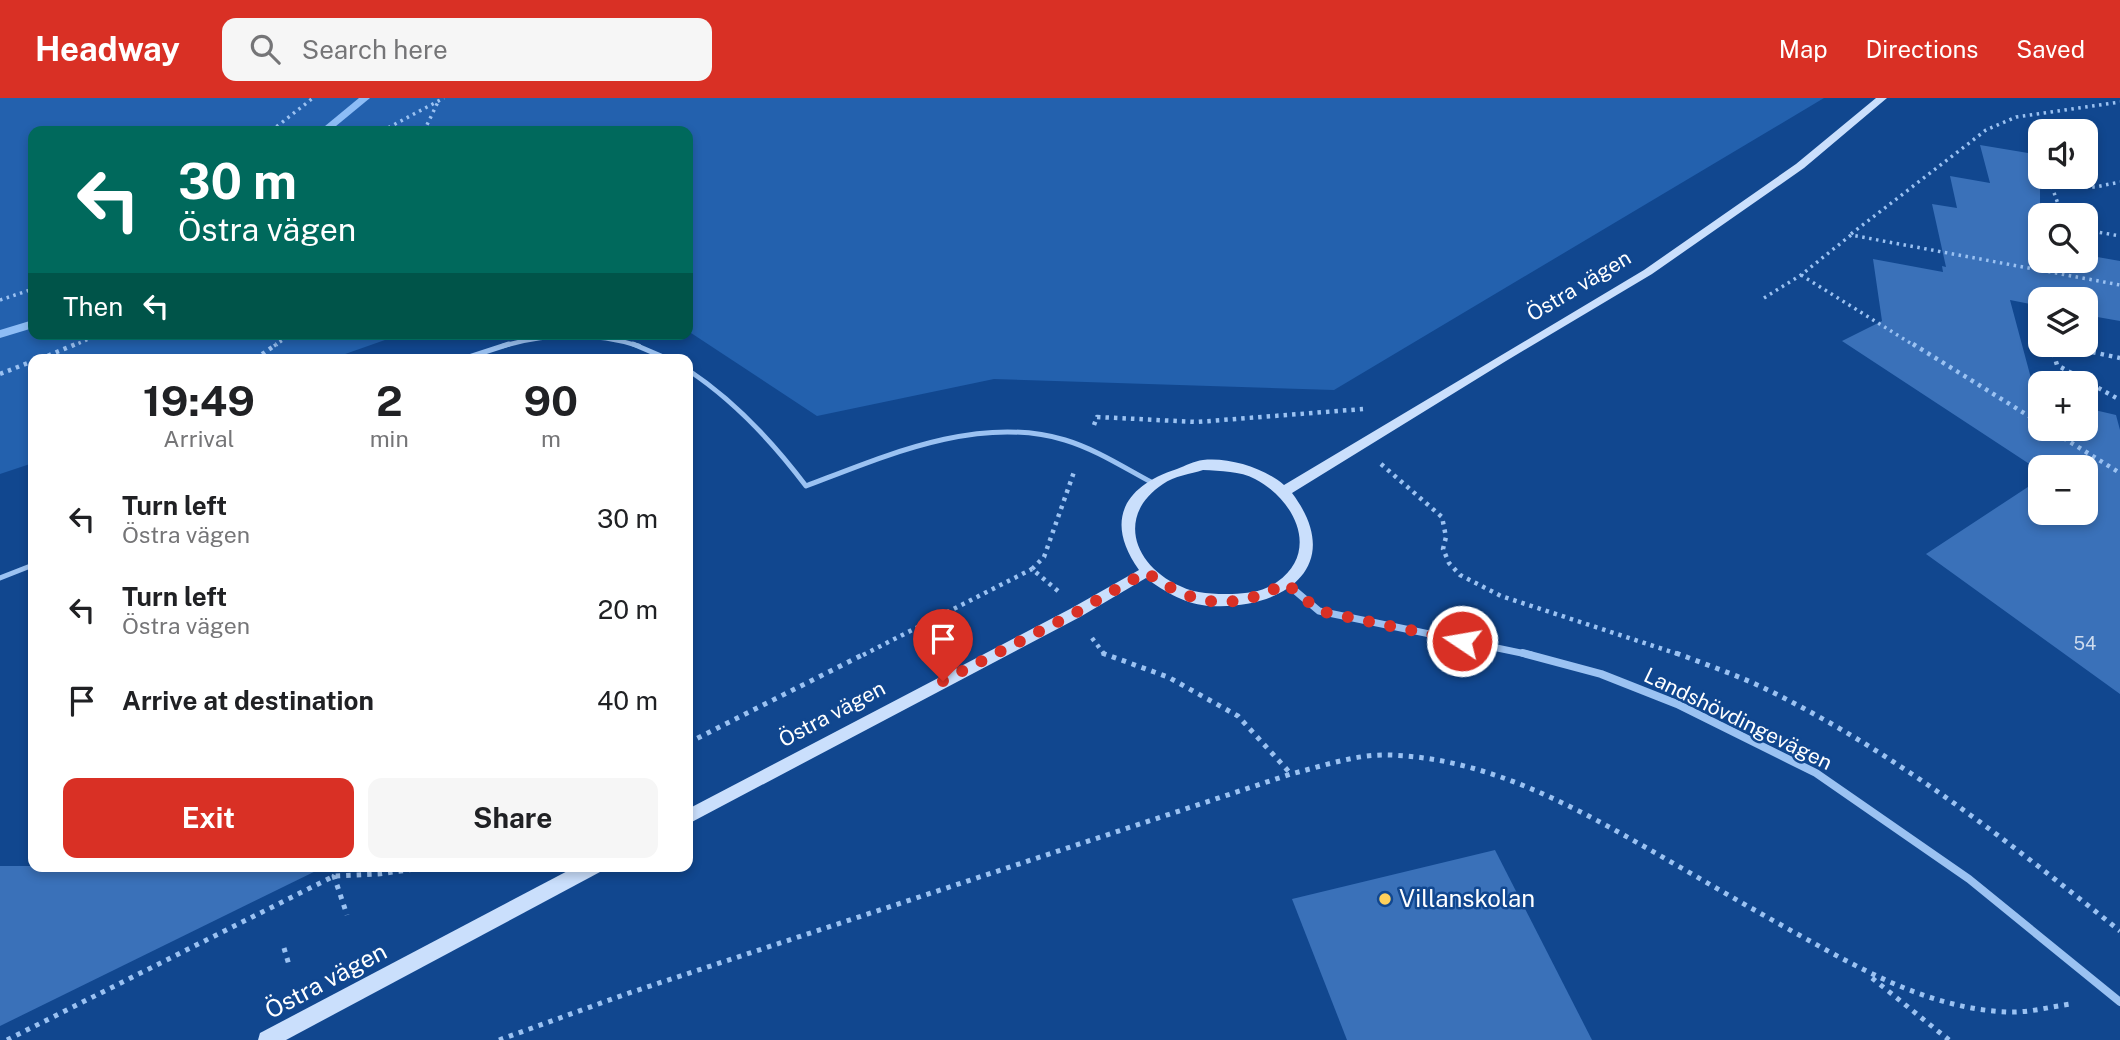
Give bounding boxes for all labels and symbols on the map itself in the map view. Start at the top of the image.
street label: Östra vägen [1522,245,1635,326]
position arrow [1425,604,1499,678]
pin [913,609,973,681]
house number: 54 [2074,633,2096,654]
street label: Landshövdingevägen [1640,662,1836,775]
street label: Östra vägen [774,675,889,752]
place label: Villanskolan [1399,884,1535,912]
marker: Villanskolan [1377,891,1393,907]
street label: Östra vägen [259,935,391,1024]

